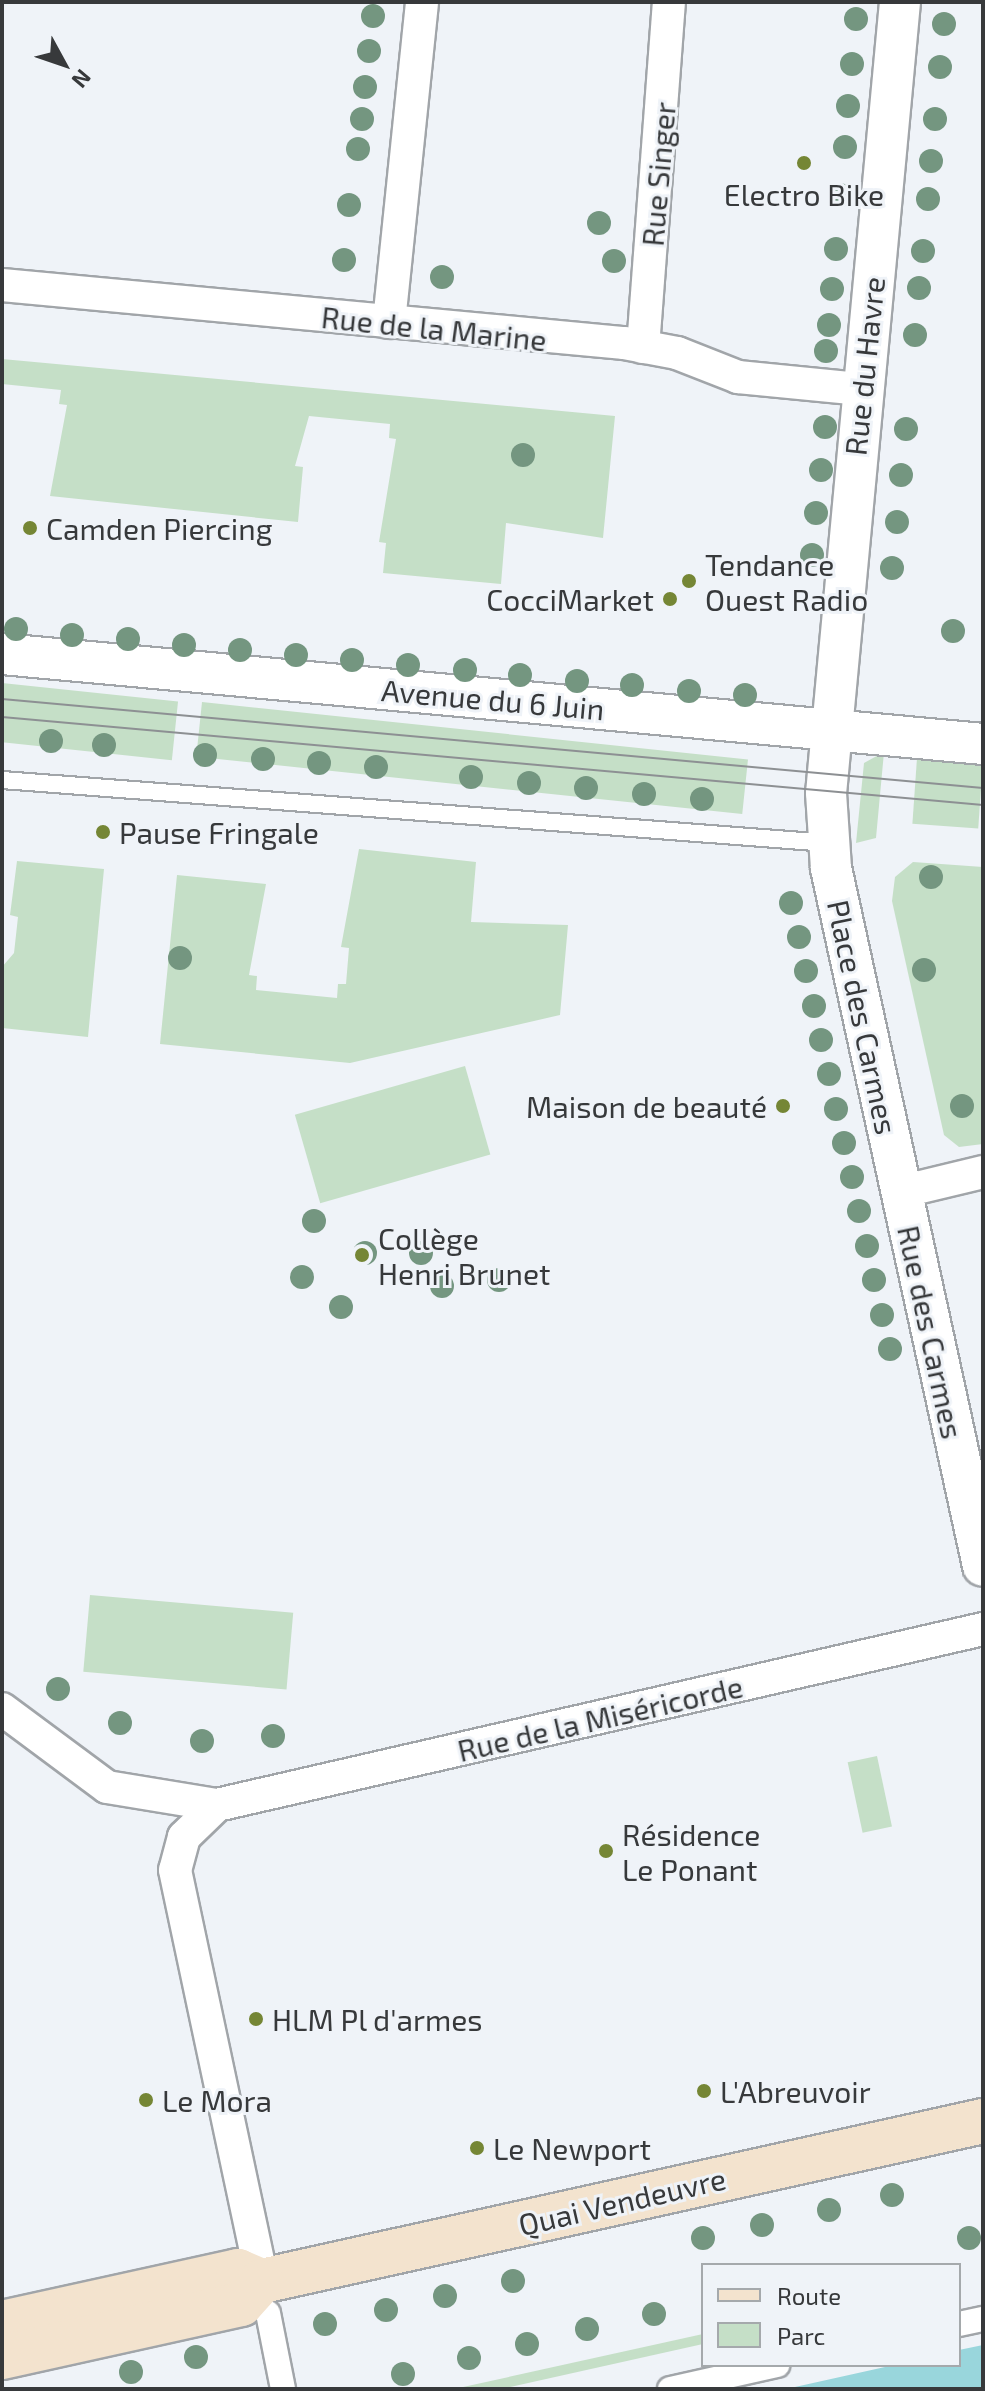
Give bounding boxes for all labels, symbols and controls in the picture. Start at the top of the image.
north arrow [24,24,104,104]
text: N [67,65,97,94]
street label: Rue Singer [634,100,682,248]
marker: Electro Bike [795,154,813,172]
place label: Electro Bike [724,176,884,212]
street label: Rue du Havre [837,275,891,457]
street label: Rue de la Marine [320,298,548,358]
place label: Camden Piercing [46,510,272,546]
marker: Camden Piercing [21,519,39,537]
place label: Tendance Ouest Radio [705,546,868,616]
marker: Tendance Ouest Radio [680,572,698,590]
place label: CocciMarket [486,581,654,617]
marker: CocciMarket [661,590,679,608]
street label: Avenue du 6 Juin [380,671,606,727]
place label: Pause Fringale [119,814,319,850]
marker: Pause Fringale [94,823,112,841]
street label: Place des Carmes [821,896,905,1138]
place label: Maison de beauté [526,1088,767,1124]
marker: Maison de beauté [774,1097,792,1115]
place label: Collège Henri Brunet [378,1220,550,1290]
street label: Rue des Carmes [891,1222,971,1442]
marker: Collège Henri Brunet [353,1246,371,1264]
street label: Rue de la Miséricorde [454,1668,746,1768]
place label: Résidence Le Ponant [622,1816,760,1886]
marker: Résidence Le Ponant [597,1842,615,1860]
place label: HLM Pl d'armes [272,2001,483,2037]
marker: HLM Pl d'armes [247,2010,265,2028]
place label: L'Abreuvoir [720,2073,871,2109]
place label: Le Mora [162,2082,272,2118]
marker: L'Abreuvoir [695,2082,713,2100]
marker: Le Mora [137,2091,155,2109]
place label: Le Newport [493,2130,651,2166]
marker: Le Newport [468,2139,486,2157]
street label: Quai Vendeuvre [514,2160,730,2242]
legend [701,2263,961,2367]
text: Route [777,2281,841,2310]
text: Parc [777,2321,825,2350]

